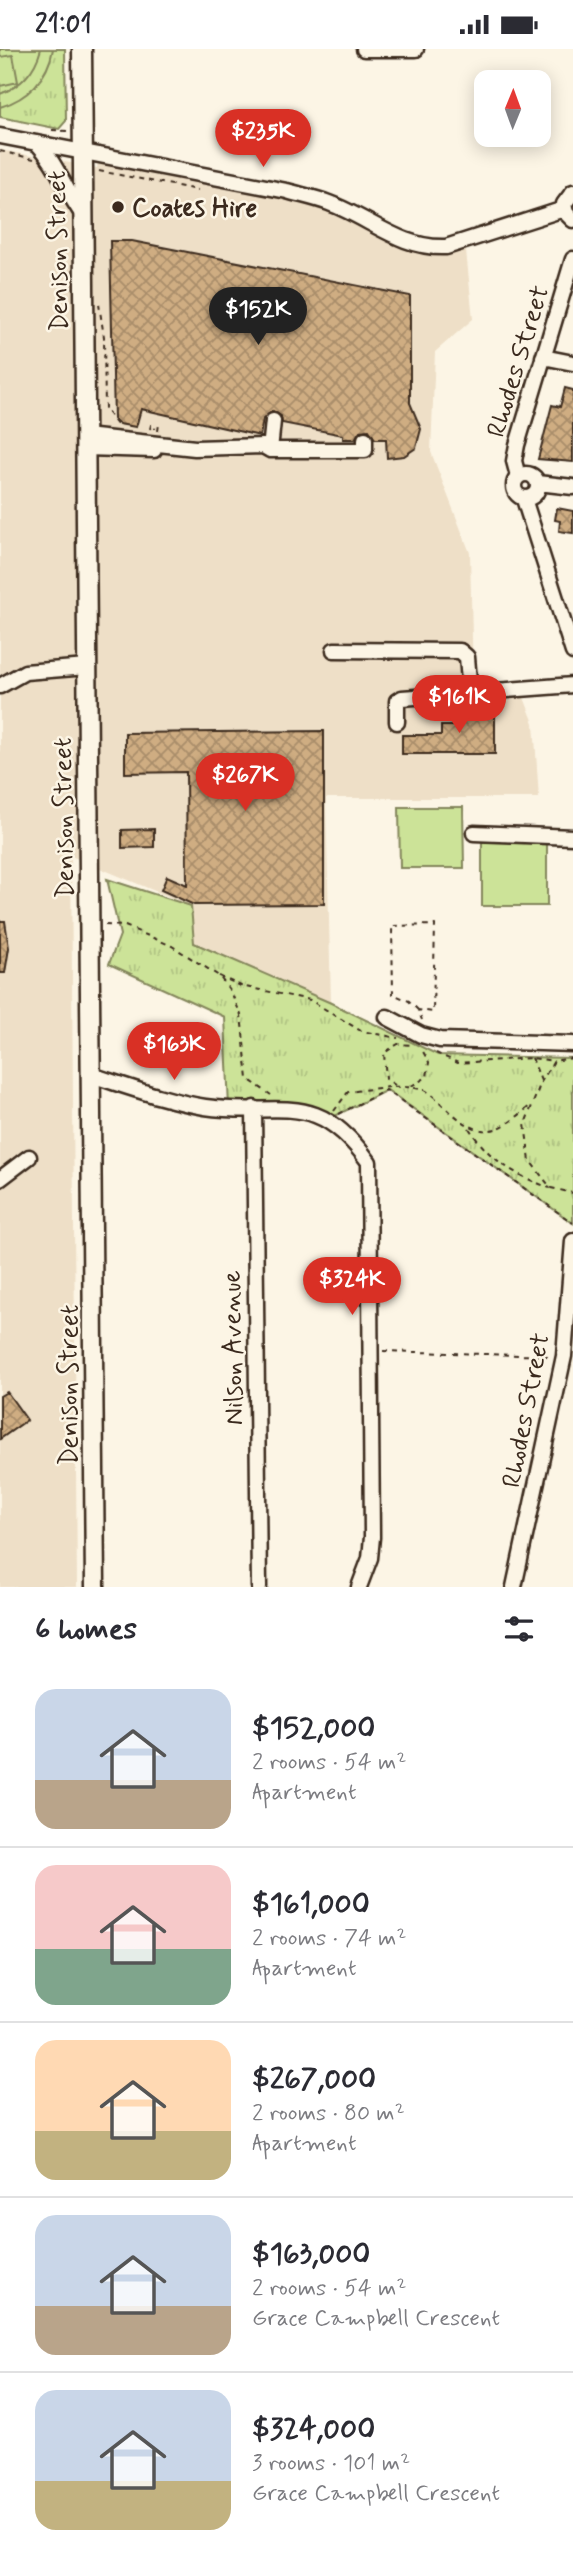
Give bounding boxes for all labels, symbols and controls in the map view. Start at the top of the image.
text: 21:01 [35,8,92,42]
north arrow [474,70,551,147]
map controls [474,70,551,147]
pin: $235K [214,109,312,169]
text: $235K [231,117,295,147]
street label: Denison Street [41,170,77,332]
place label: Coates Hire [132,192,257,226]
marker: Coates Hire [110,199,126,215]
street label: Rhodes Street [480,281,558,442]
pin: $152K [209,287,307,347]
text: $152K [225,295,291,325]
pin: $161K [410,675,508,735]
text: $161K [428,683,490,713]
street label: Denison Street [47,737,83,899]
pin: $267K [196,753,294,813]
text: $267K [212,761,278,791]
pin: $163K [125,1023,223,1082]
text: $163K [143,1030,205,1060]
pin: $324K [303,1257,401,1317]
text: $324K [319,1265,385,1295]
street label: Nilson Avenue [216,1270,252,1426]
street label: Denison Street [53,1305,87,1466]
street label: Rhodes Street [495,1330,559,1491]
text: 6 homes [35,1610,137,1649]
icon: filters [500,1610,538,1648]
text: $152,000 [252,1709,375,1748]
icon: home [91,1717,175,1801]
text: 2 rooms · 54 m² [252,1748,406,1778]
text: Apartment [252,1778,357,1808]
text: $161,000 [252,1885,370,1924]
icon: home [91,1893,175,1977]
text: 2 rooms · 74 m² [252,1924,407,1954]
text: Apartment [252,1954,357,1984]
text: $267,000 [252,2060,376,2099]
icon: home [91,2068,175,2152]
text: 2 rooms · 80 m² [252,2099,405,2129]
text: Apartment [252,2129,357,2159]
text: $163,000 [252,2235,370,2274]
icon: home [91,2243,175,2327]
text: 2 rooms · 54 m² [252,2274,406,2304]
text: Grace Campbell Crescent [252,2304,500,2334]
text: $324,000 [252,2410,375,2449]
icon: home [91,2418,175,2502]
text: 3 rooms · 101 m² [252,2449,410,2479]
text: Grace Campbell Crescent [252,2479,500,2509]

